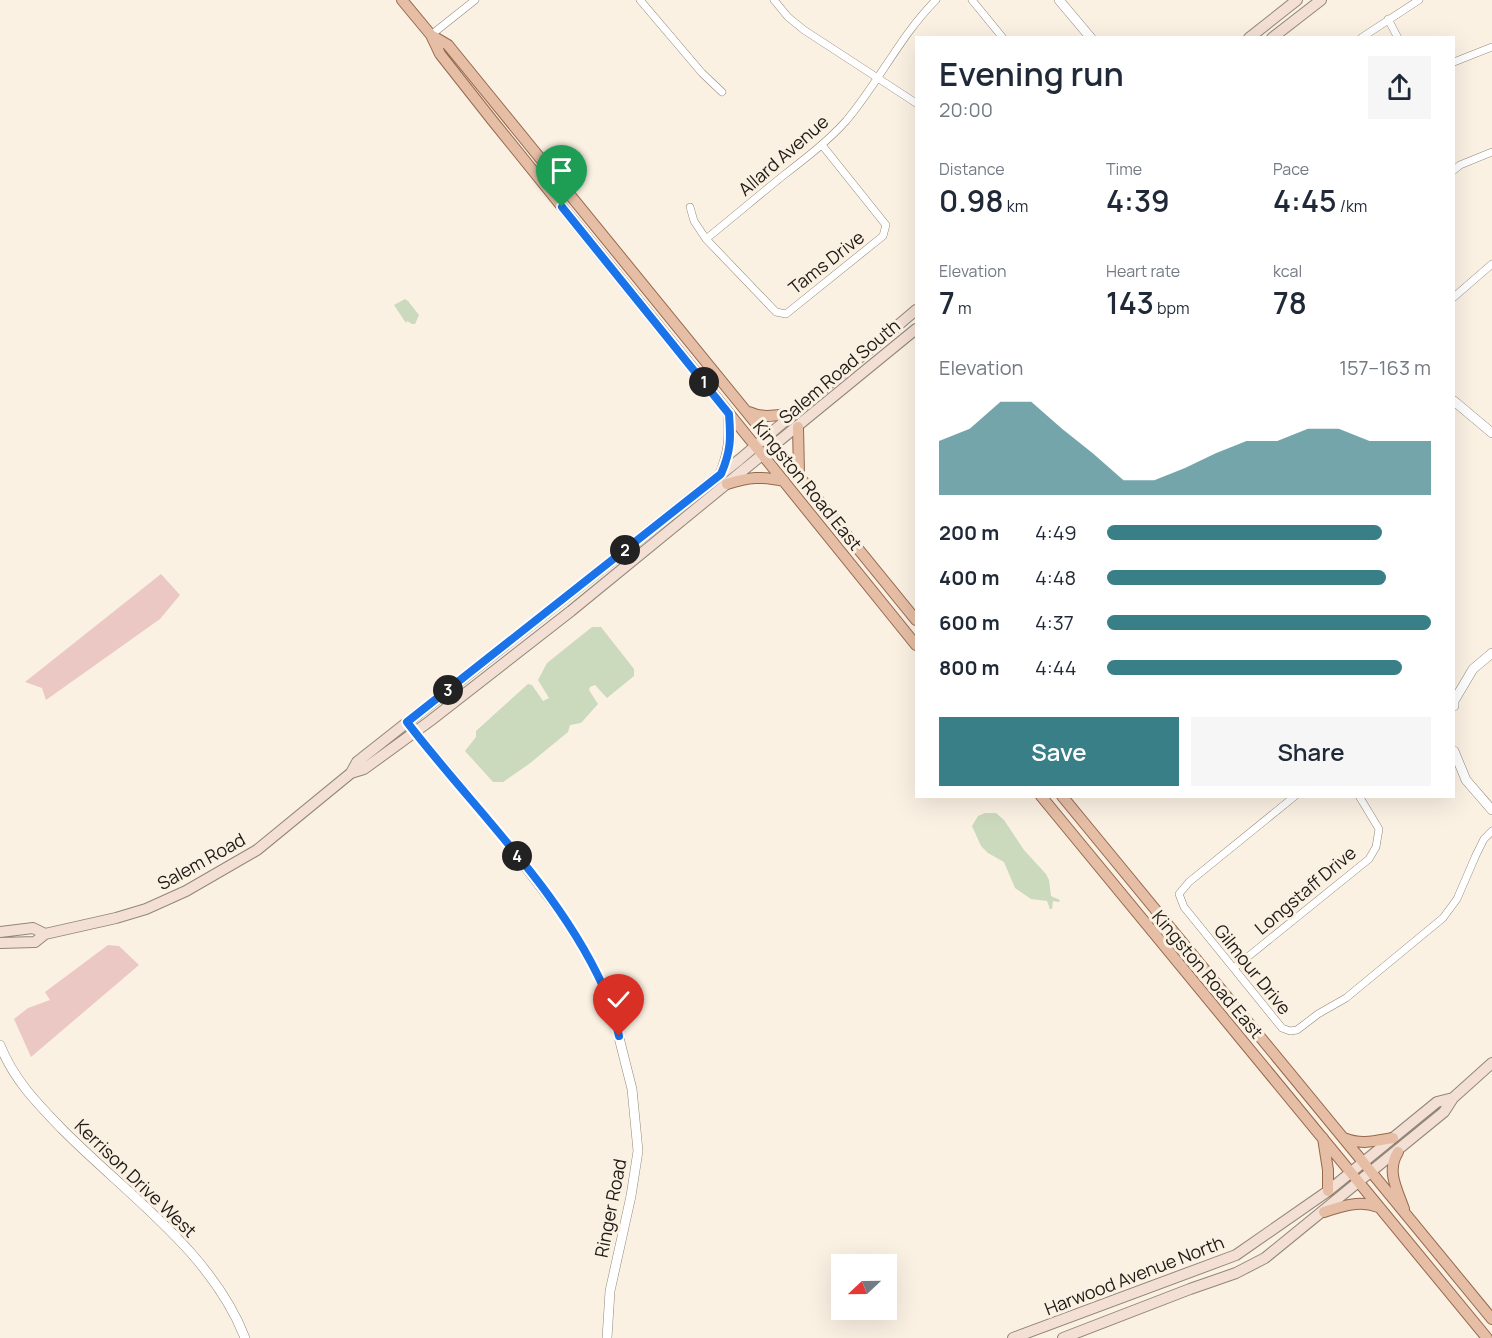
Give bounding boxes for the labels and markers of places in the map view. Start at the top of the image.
pin [536,145,587,207]
pin: 1 [689,367,719,397]
pin: 2 [610,535,640,565]
pin: 3 [433,675,463,705]
pin: 4 [502,841,532,871]
pin [593,974,644,1036]

